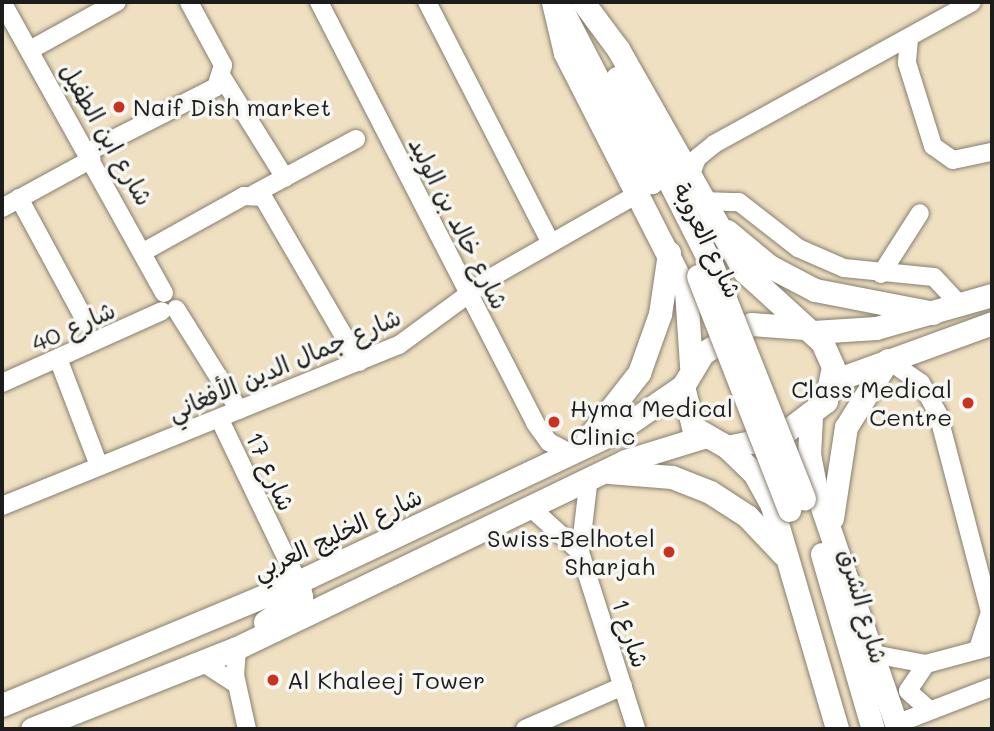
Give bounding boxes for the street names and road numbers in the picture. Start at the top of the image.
street label: شارع ابن الطفيل [55,58,159,210]
street label: شارع خالد بن الوليد [403,132,515,314]
street label: شارع العروبة [668,178,748,302]
street label: شارع 40 [27,295,119,357]
street label: شارع جمال الدين الأفغاني [163,302,405,426]
street label: شارع 17 [240,427,302,515]
street label: شارع الخليج العربي [248,481,426,585]
street label: شارع الشرق [834,545,894,667]
street label: شارع 1 [606,595,656,671]

